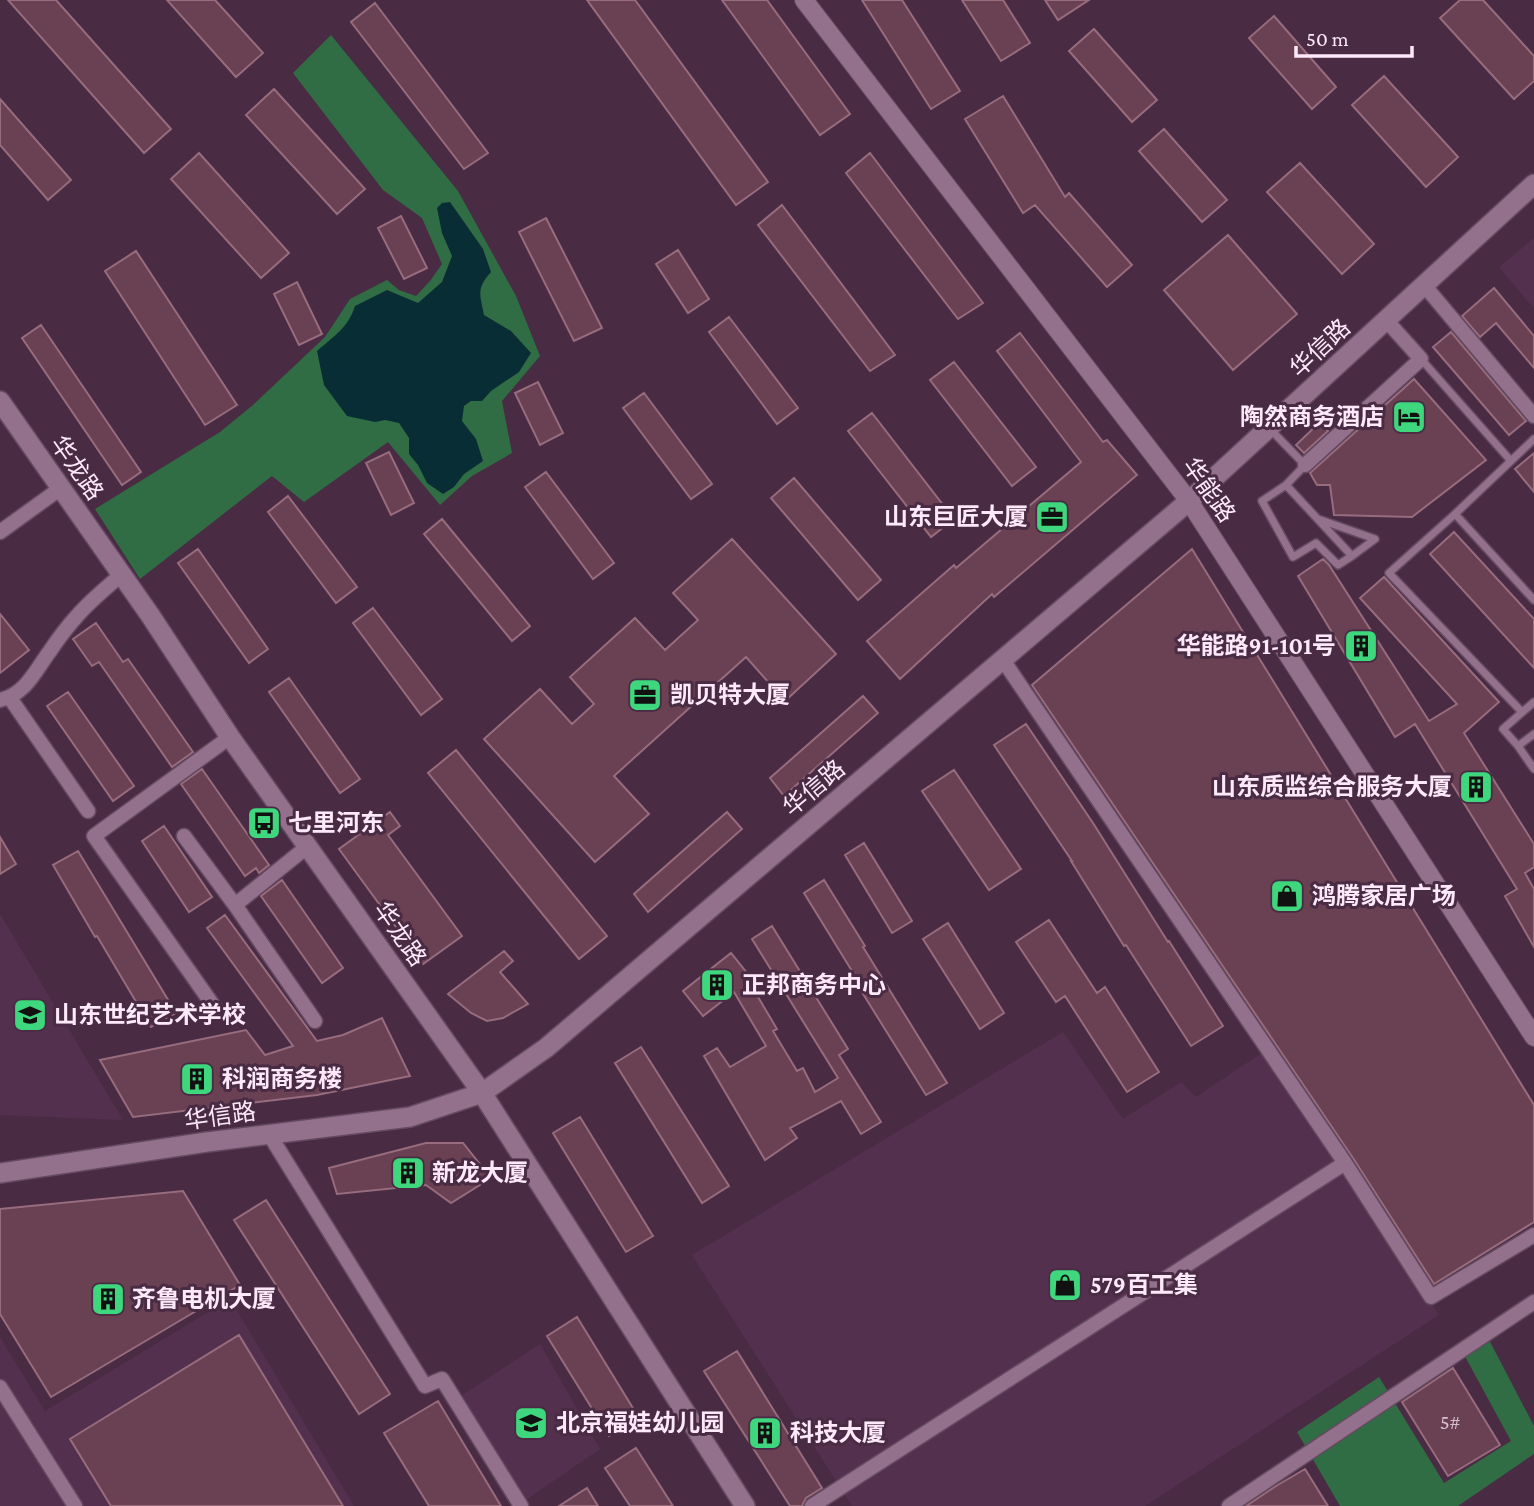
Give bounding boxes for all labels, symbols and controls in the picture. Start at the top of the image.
scale bar [1296,14,1412,58]
text: 50 m [1306,27,1349,51]
street label: 华信路 [1284,313,1355,382]
hotel icon: 陶然商务酒店 [1390,398,1428,436]
place label: 陶然商务酒店 [1240,403,1384,430]
street label: 华龙路 [46,430,109,505]
street label: 华能路 [1178,452,1241,527]
office icon: 山东巨匠大厦 [1033,498,1071,536]
place label: 山东巨匠大厦 [884,503,1028,530]
building icon: 华能路91-101号 [1342,627,1380,665]
place label: 华能路91-101号 [1177,632,1336,659]
office icon: 凯贝特大厦 [626,676,664,714]
place label: 凯贝特大厦 [670,681,790,708]
street label: 华信路 [777,754,850,821]
building icon: 山东质监综合服务大厦 [1457,768,1495,806]
place label: 山东质监综合服务大厦 [1212,773,1452,800]
bus stop icon: 七里河东 [245,804,283,842]
place label: 七里河东 [288,809,384,836]
shop icon: 鸿腾家居广场 [1268,877,1306,915]
place label: 鸿腾家居广场 [1312,882,1456,909]
street label: 华龙路 [369,896,432,971]
building icon: 正邦商务中心 [698,966,736,1004]
place label: 正邦商务中心 [742,971,886,998]
school or university icon: 山东世纪艺术学校 [11,996,49,1034]
place label: 山东世纪艺术学校 [54,1001,246,1028]
building icon: 科润商务楼 [178,1060,216,1098]
place label: 科润商务楼 [222,1065,342,1092]
street label: 华信路 [182,1097,257,1134]
building icon: 新龙大厦 [389,1154,427,1192]
place label: 新龙大厦 [432,1159,528,1186]
shop icon: 579百工集 [1046,1266,1084,1304]
place label: 579百工集 [1090,1271,1198,1298]
building icon: 齐鲁电机大厦 [89,1280,127,1318]
place label: 齐鲁电机大厦 [132,1285,276,1312]
school or university icon: 北京福娃幼儿园 [512,1404,550,1442]
place label: 北京福娃幼儿园 [556,1409,724,1436]
house number: 5# [1440,1410,1461,1434]
building icon: 科技大厦 [746,1414,784,1452]
place label: 科技大厦 [790,1419,886,1446]

